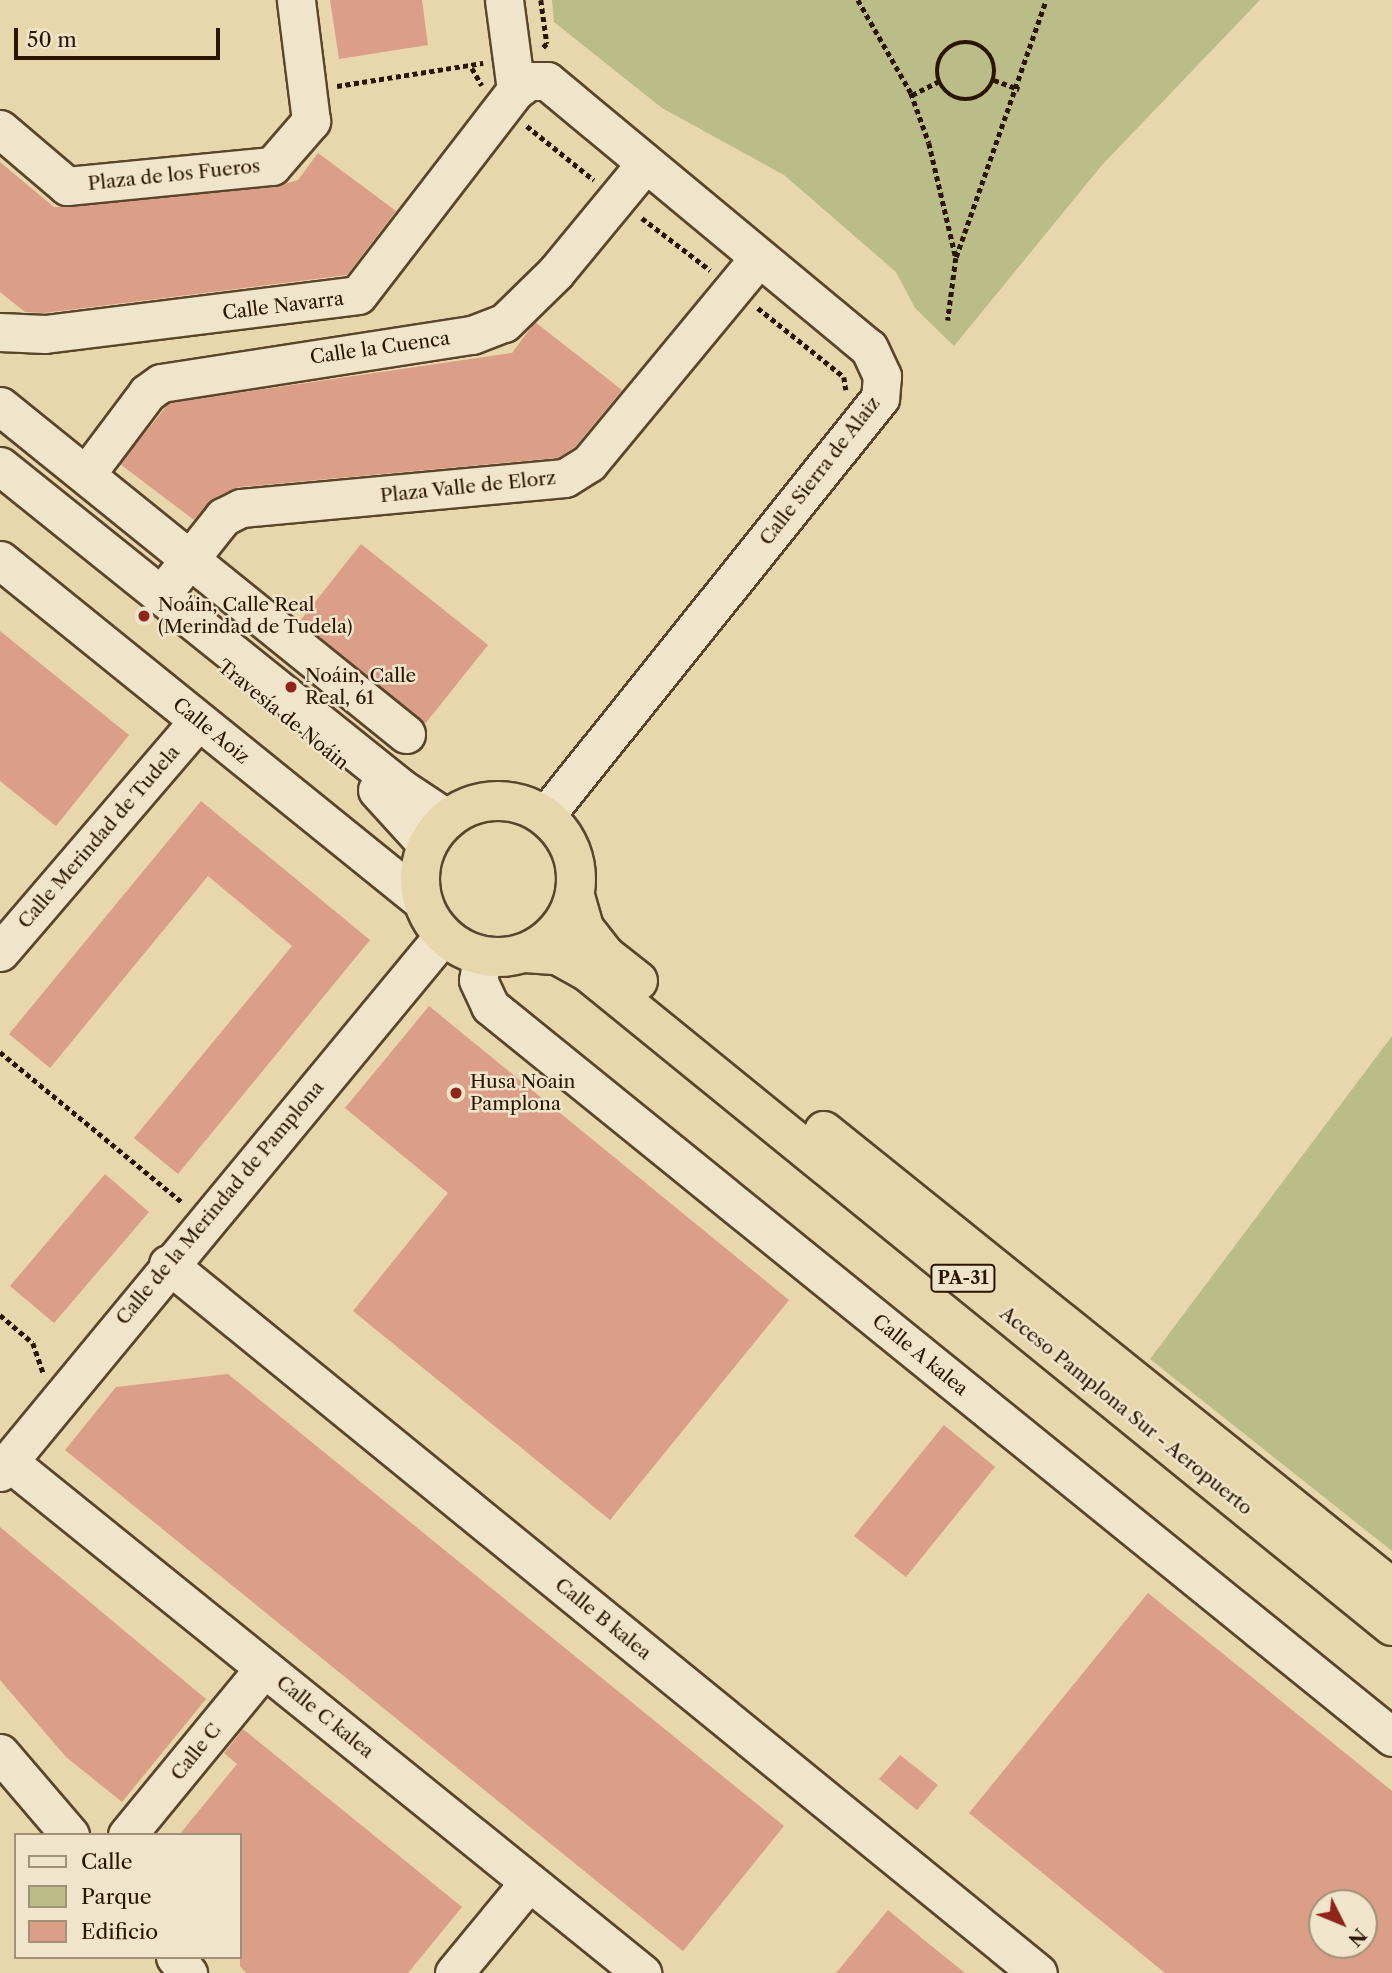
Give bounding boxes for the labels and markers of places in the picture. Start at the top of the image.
place label: Noáin, Calle Real (Merindad de Tudela) [158,594,353,638]
marker: Noáin, Calle Real (Merindad de Tudela) [136,608,152,624]
place label: Noáin, Calle Real, 61 [305,665,416,709]
marker: Noáin, Calle Real, 61 [283,679,299,695]
place label: Husa Noain Pamplona [470,1071,576,1115]
marker: Husa Noain Pamplona [448,1085,464,1101]

